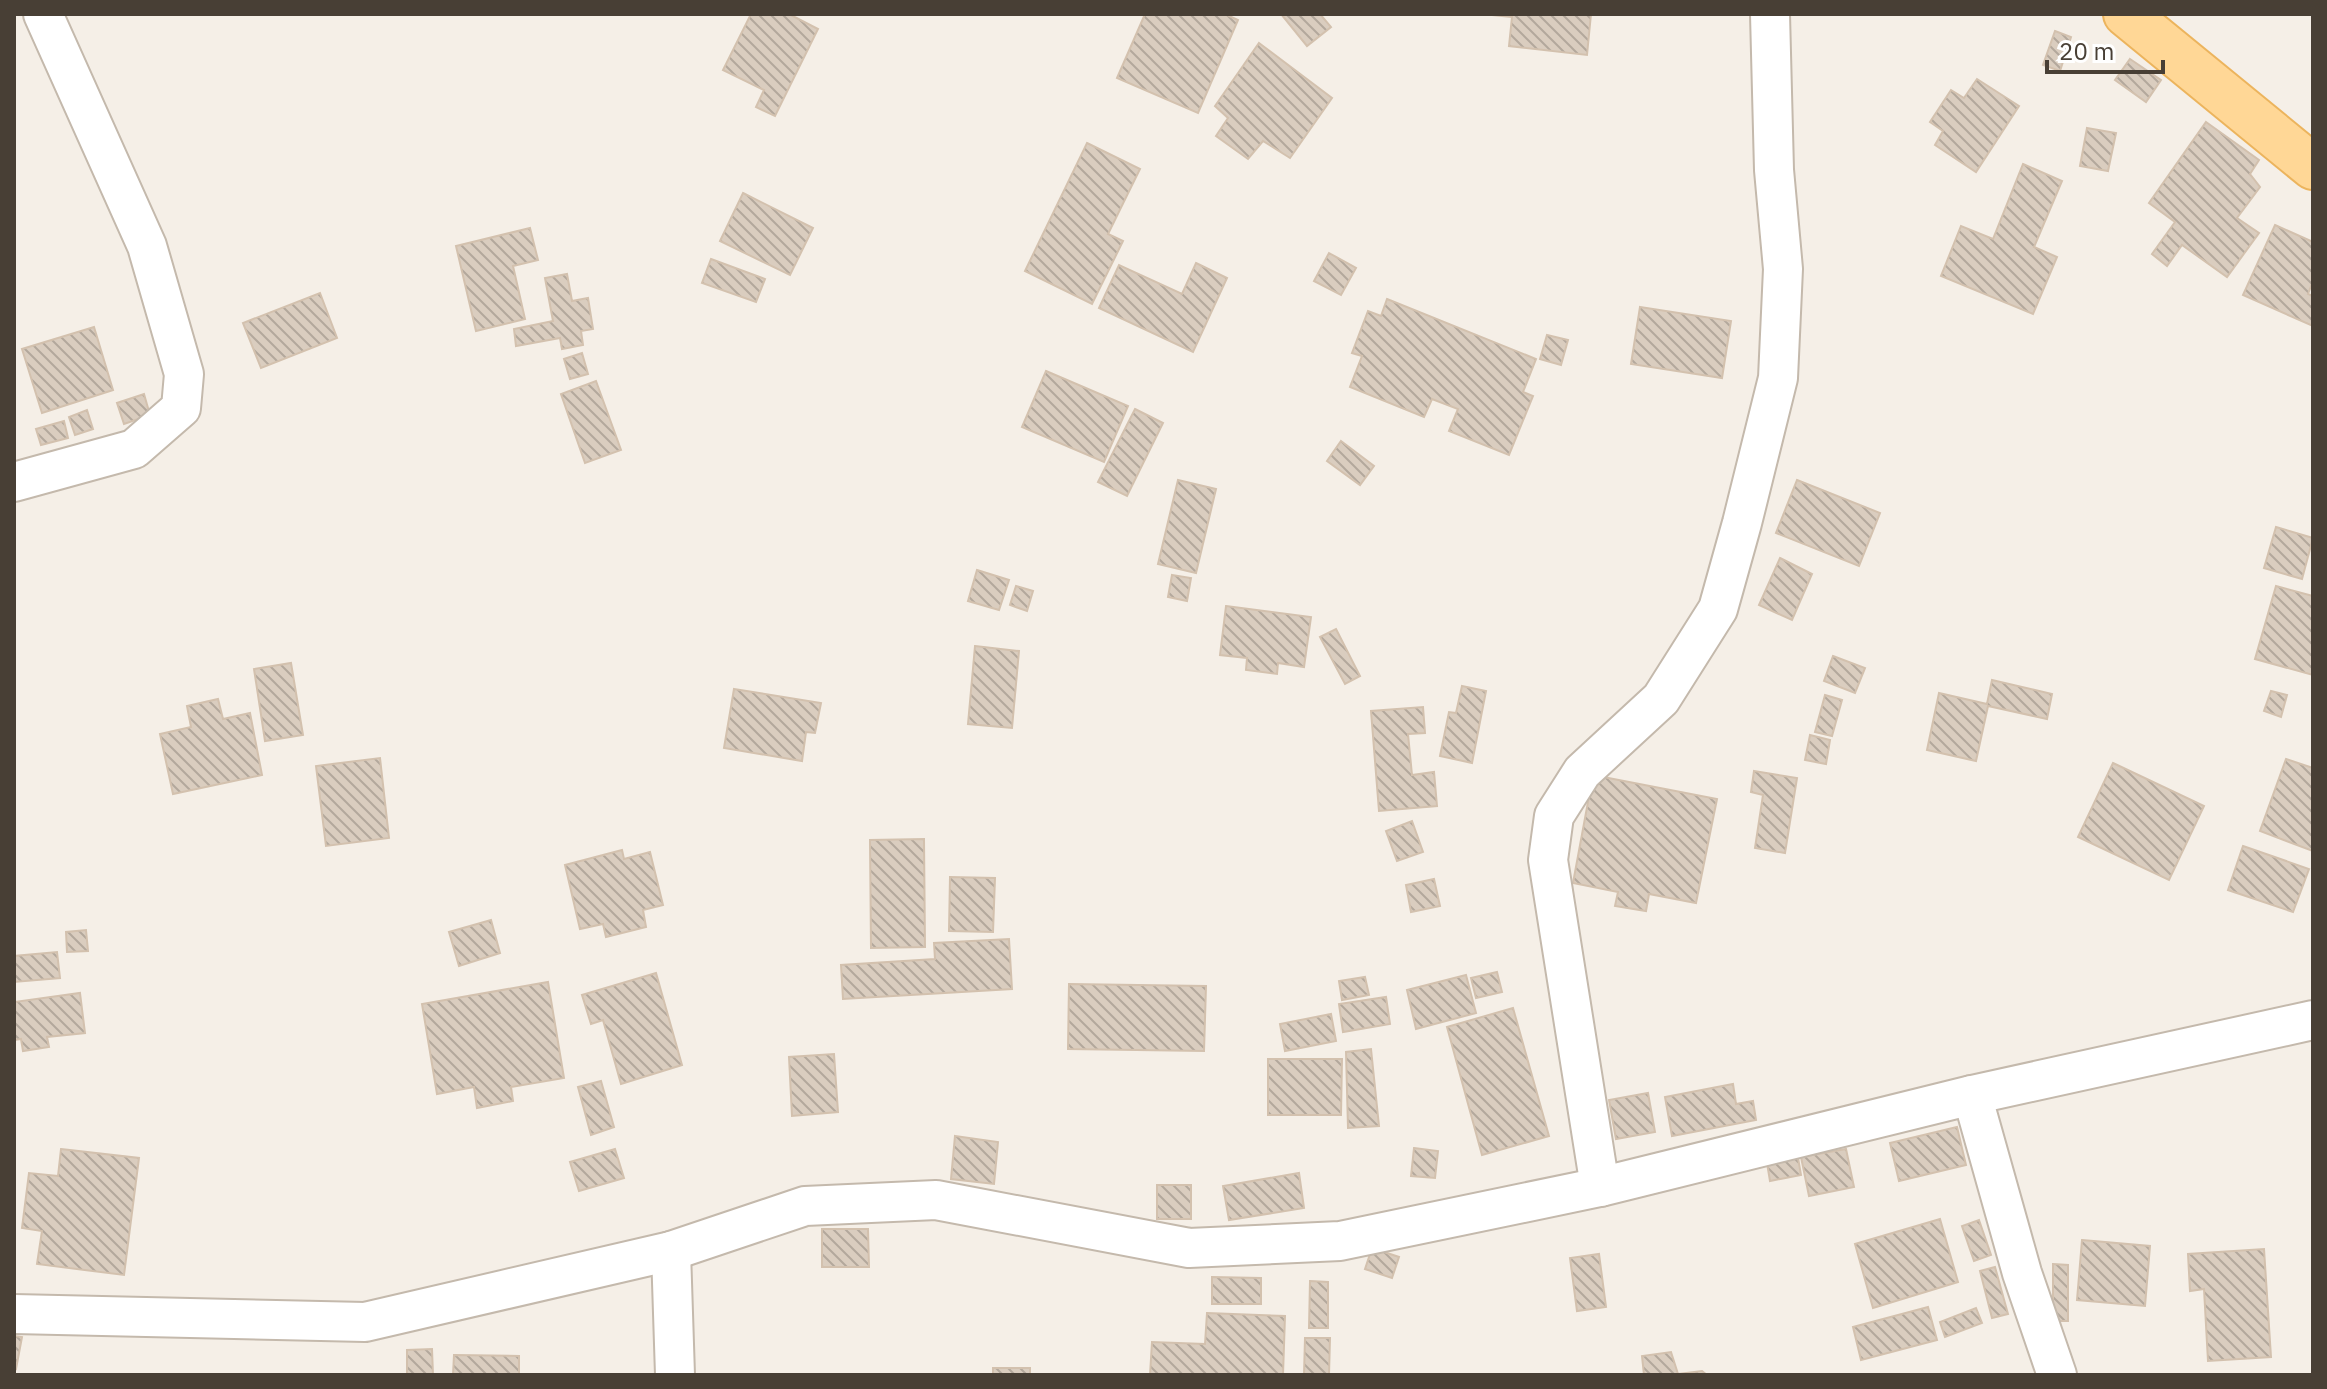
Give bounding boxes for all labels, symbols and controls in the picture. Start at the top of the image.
scale bar [2047,24,2163,74]
text: 20 m [2059,35,2114,67]

